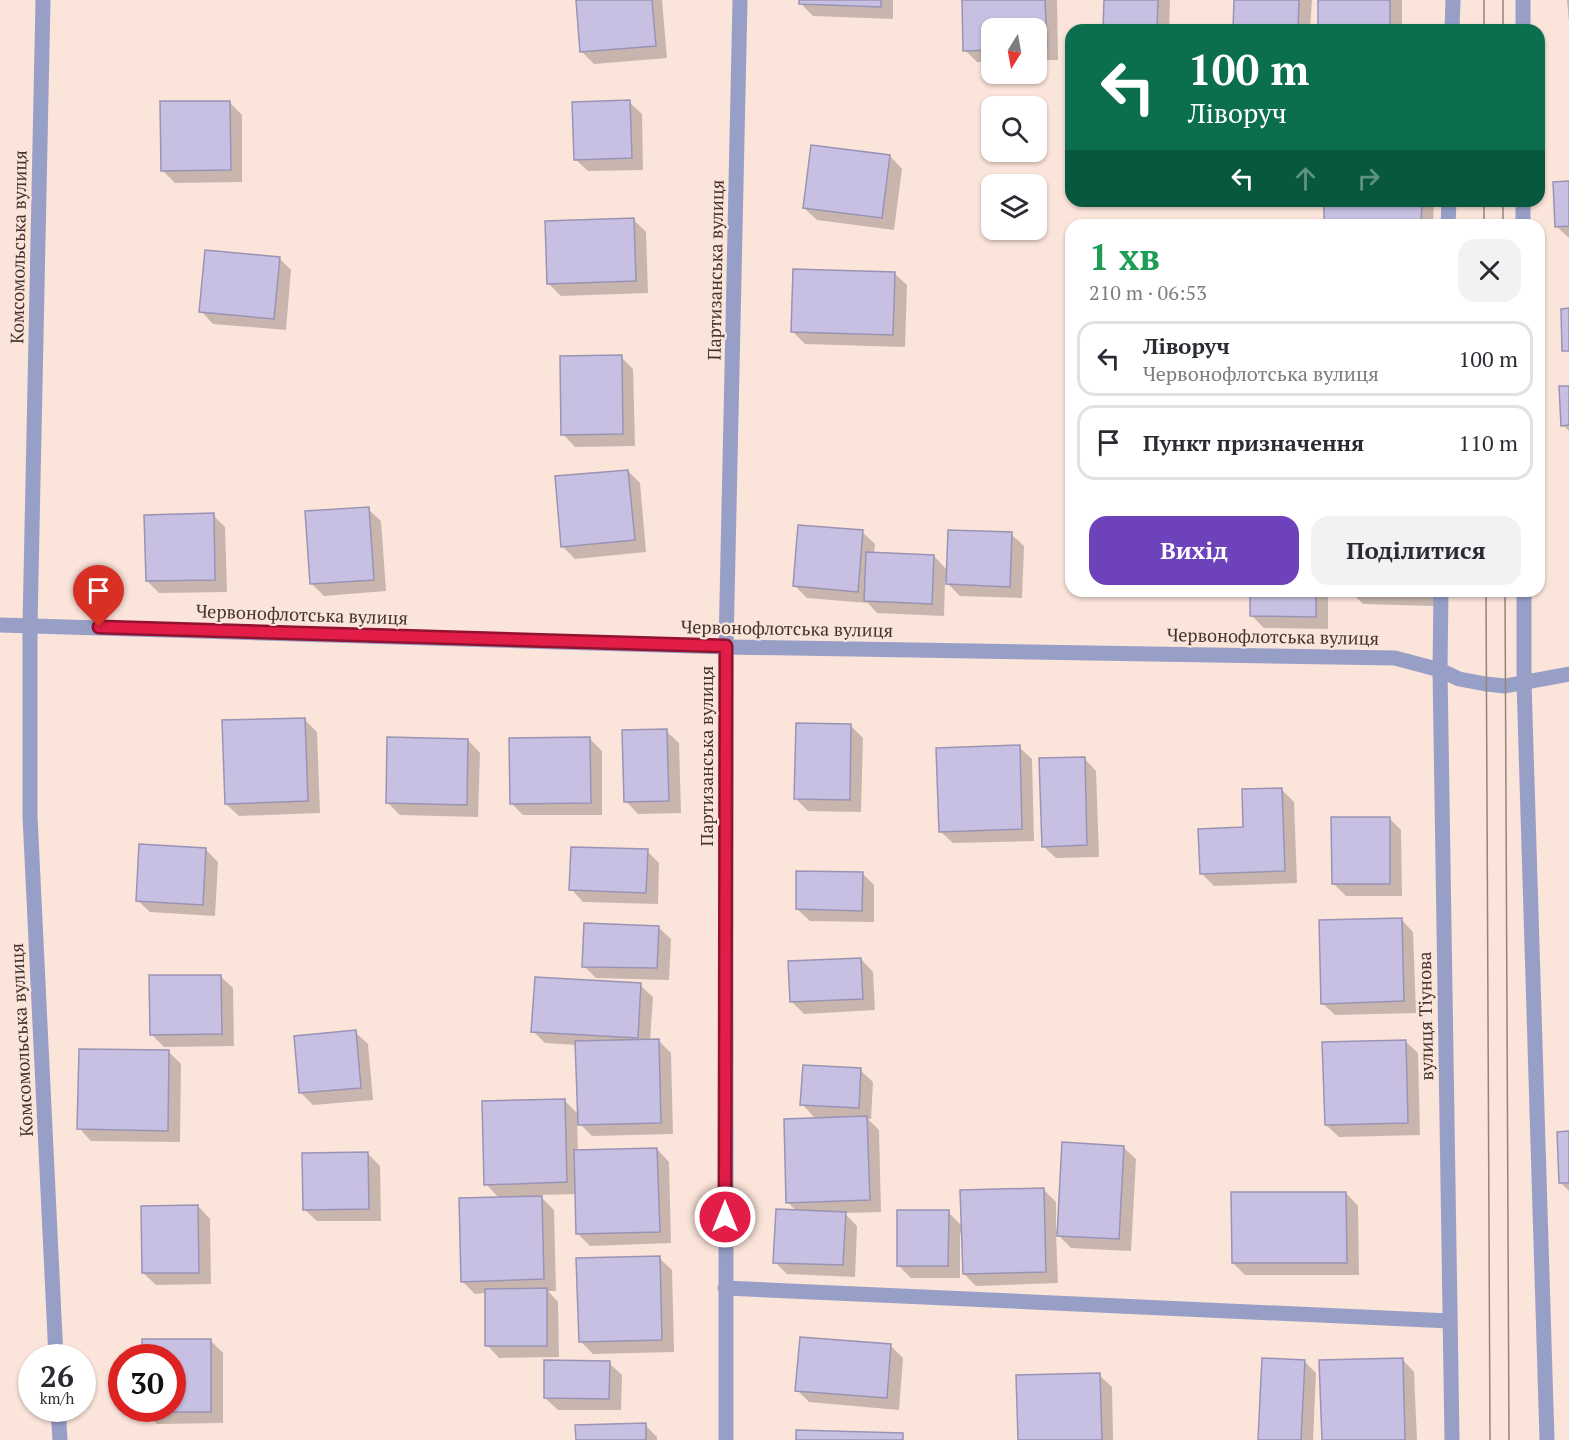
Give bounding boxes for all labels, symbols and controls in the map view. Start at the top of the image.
north arrow [981,18,1047,84]
map controls [981,18,1047,240]
text: 100 m [1188,41,1309,97]
icon: left [1089,48,1167,126]
text: Ліворуч [1188,95,1287,131]
button: search [981,96,1047,162]
street label: Комсомольська вулиця [4,150,32,344]
icon: left [1226,162,1259,195]
icon: ahead [1289,162,1322,195]
icon: right [1352,162,1385,195]
button: layers [981,174,1047,240]
street label: Партизанська вулиця [701,179,729,361]
text: 1 хв [1089,233,1160,280]
button: close [1458,239,1521,302]
text: 210 m · 06:53 [1089,279,1207,306]
text: Ліворуч [1143,331,1230,360]
icon: left [1092,342,1125,375]
text: 100 m [1458,344,1518,373]
text: Червонофлотська вулиця [1143,360,1379,387]
icon: arrive [1092,426,1125,459]
text: Пункт призначення [1143,428,1364,457]
text: 110 m [1458,428,1518,457]
button: Вихід [1089,516,1299,585]
button: Поділитися [1311,516,1521,585]
pin [73,565,124,627]
icon: arrive [82,574,115,607]
street label: Червонофлотська вулиця [195,598,409,630]
street label: Червонофлотська вулиця [681,614,893,642]
street label: Червонофлотська вулиця [1167,622,1379,650]
street label: Партизанська вулиця [694,666,718,846]
street label: Комсомольська вулиця [4,943,38,1137]
street label: вулиця Тіунова [1412,951,1438,1081]
position arrow [693,1185,757,1249]
speed limit sign: 30 [108,1344,186,1422]
text: 26 [40,1356,74,1396]
text: km/h [40,1388,74,1408]

